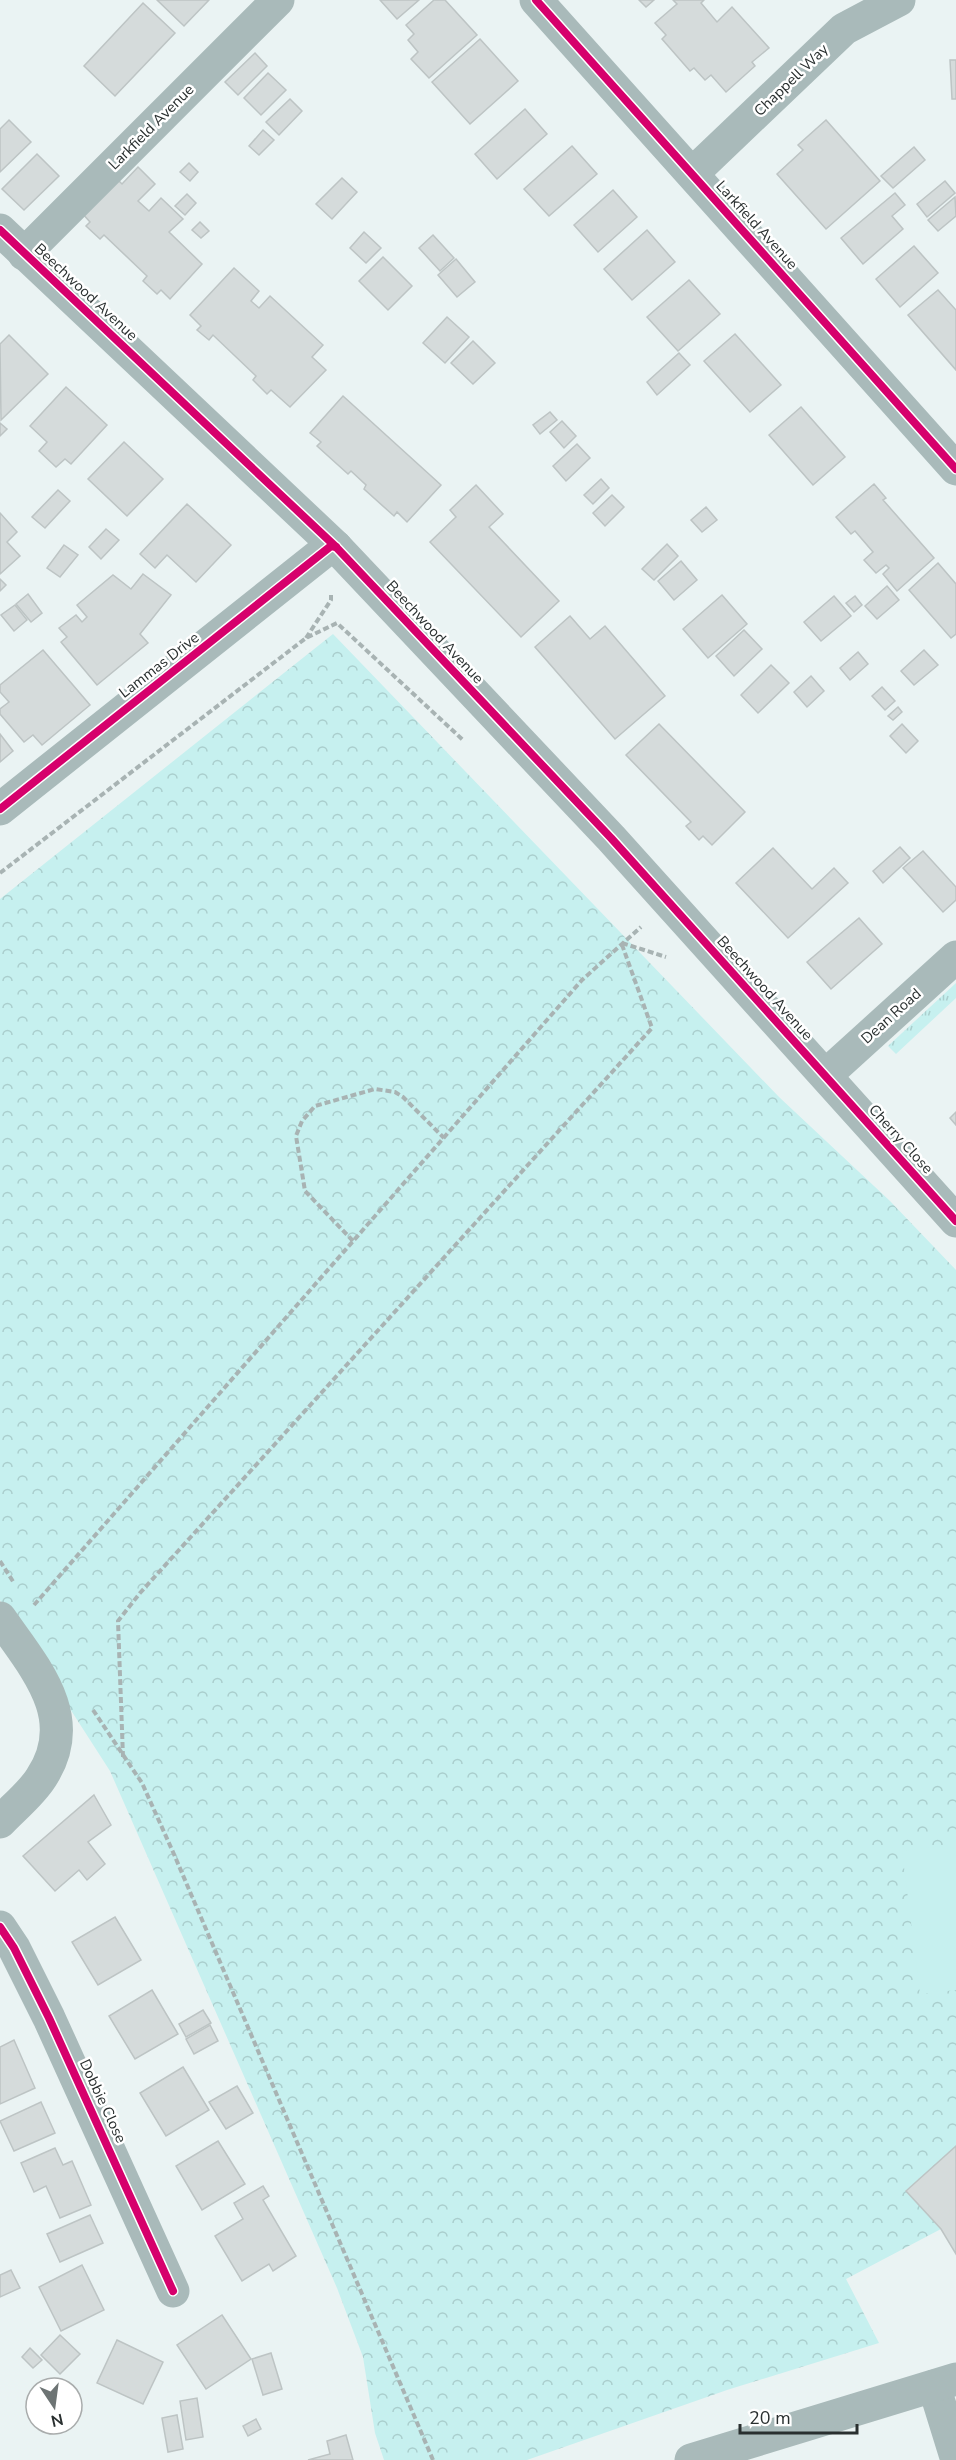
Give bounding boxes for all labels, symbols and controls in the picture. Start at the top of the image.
street label: Chappell Way [750,39,833,121]
street label: Larkfield Avenue [104,80,198,174]
street label: Larkfield Avenue [712,176,802,274]
street label: Beechwood Avenue [30,239,142,345]
street label: Beechwood Avenue [382,576,488,688]
street label: Lammas Drive [115,627,203,703]
street label: Beechwood Avenue [713,931,817,1045]
street label: Dean Road [857,984,925,1048]
street label: Cherry Close [864,1100,938,1178]
street label: Dobbie Close [75,2056,131,2146]
north arrow [24,2376,84,2436]
scale bar [740,2397,857,2435]
text: 20 m [749,2406,791,2430]
text: N [49,2408,65,2432]

